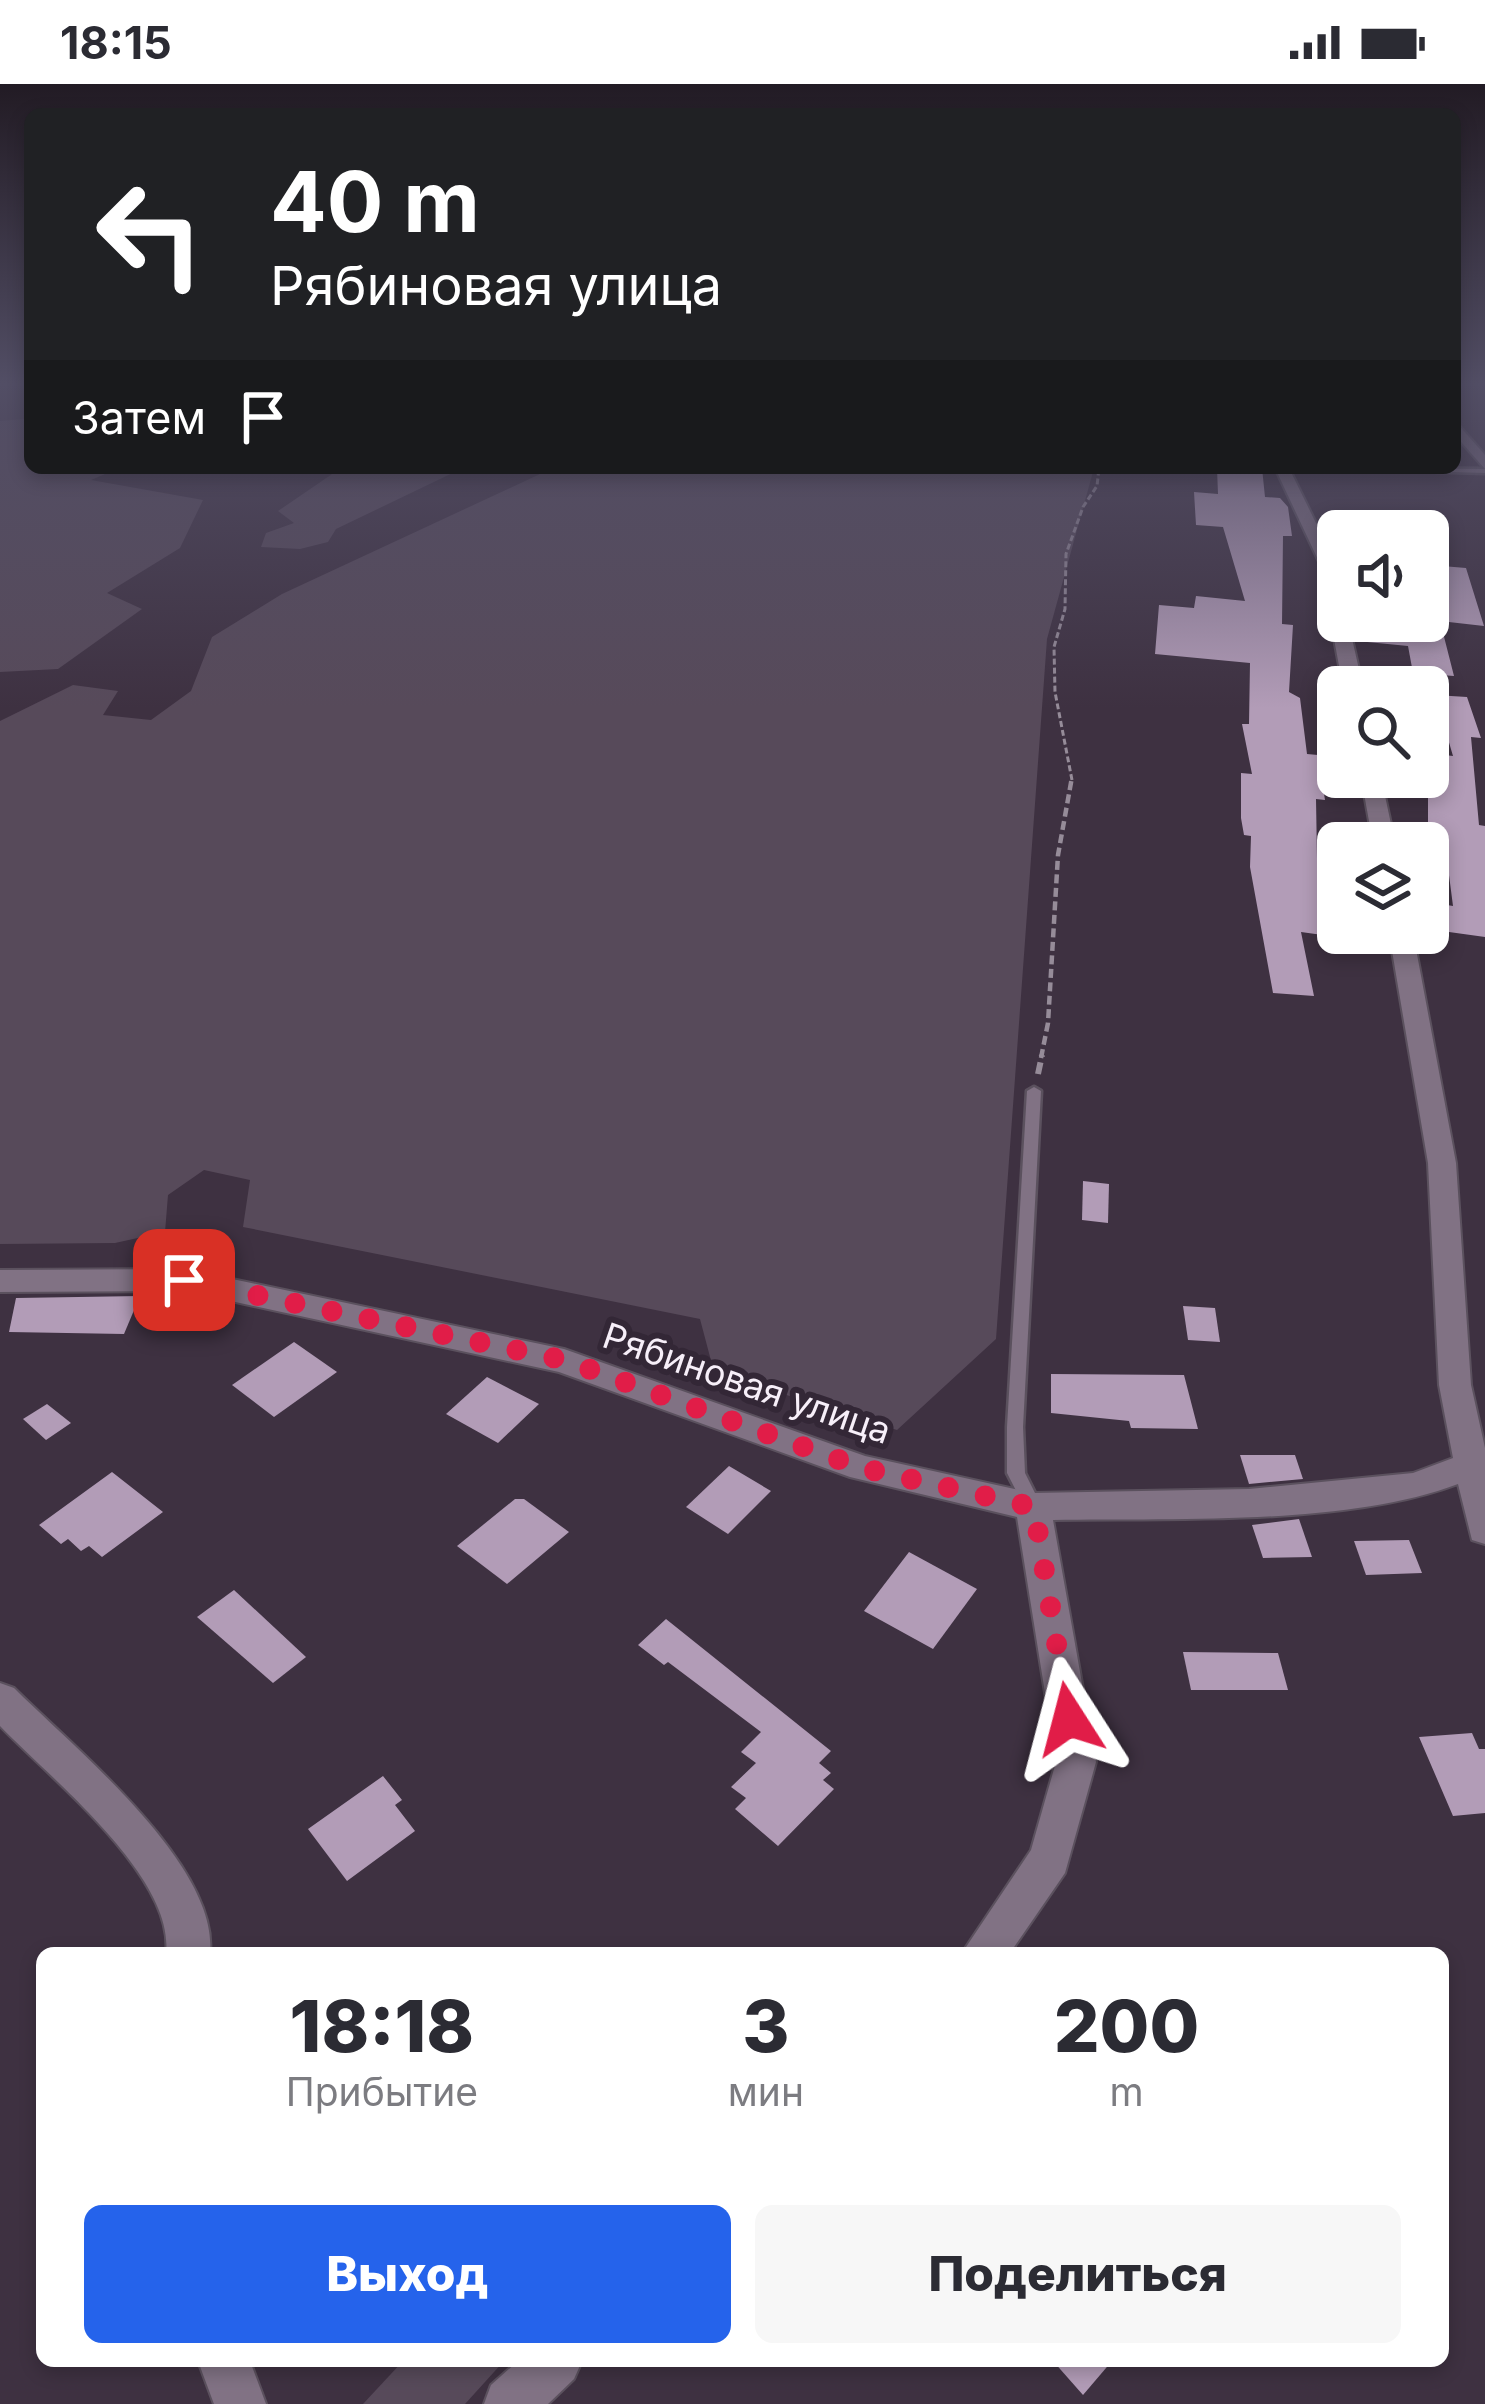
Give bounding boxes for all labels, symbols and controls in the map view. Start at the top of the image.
text: 18:15 [60,15,172,70]
text: 40 m [270,151,480,252]
icon: left [72,156,228,312]
text: Рябиновая улица [270,253,722,318]
icon: arrive [230,384,296,450]
text: Затем [72,390,206,445]
map controls [1317,510,1449,954]
button: sound [1317,510,1449,642]
button: search [1317,666,1449,798]
button: layers [1317,822,1449,954]
pin [133,1229,235,1331]
icon: arrive [151,1247,217,1313]
street label: Рябиновая улица [597,1313,897,1453]
position arrow [1006,1656,1132,1782]
text: 18:18 [290,1982,474,2069]
text: 3 [742,1982,790,2069]
text: 200 [1054,1982,1199,2069]
text: Прибытие [286,2068,478,2115]
text: мин [728,2068,804,2115]
text: m [1109,2068,1144,2115]
button: Выход [84,2205,731,2343]
button: Поделиться [755,2205,1401,2343]

